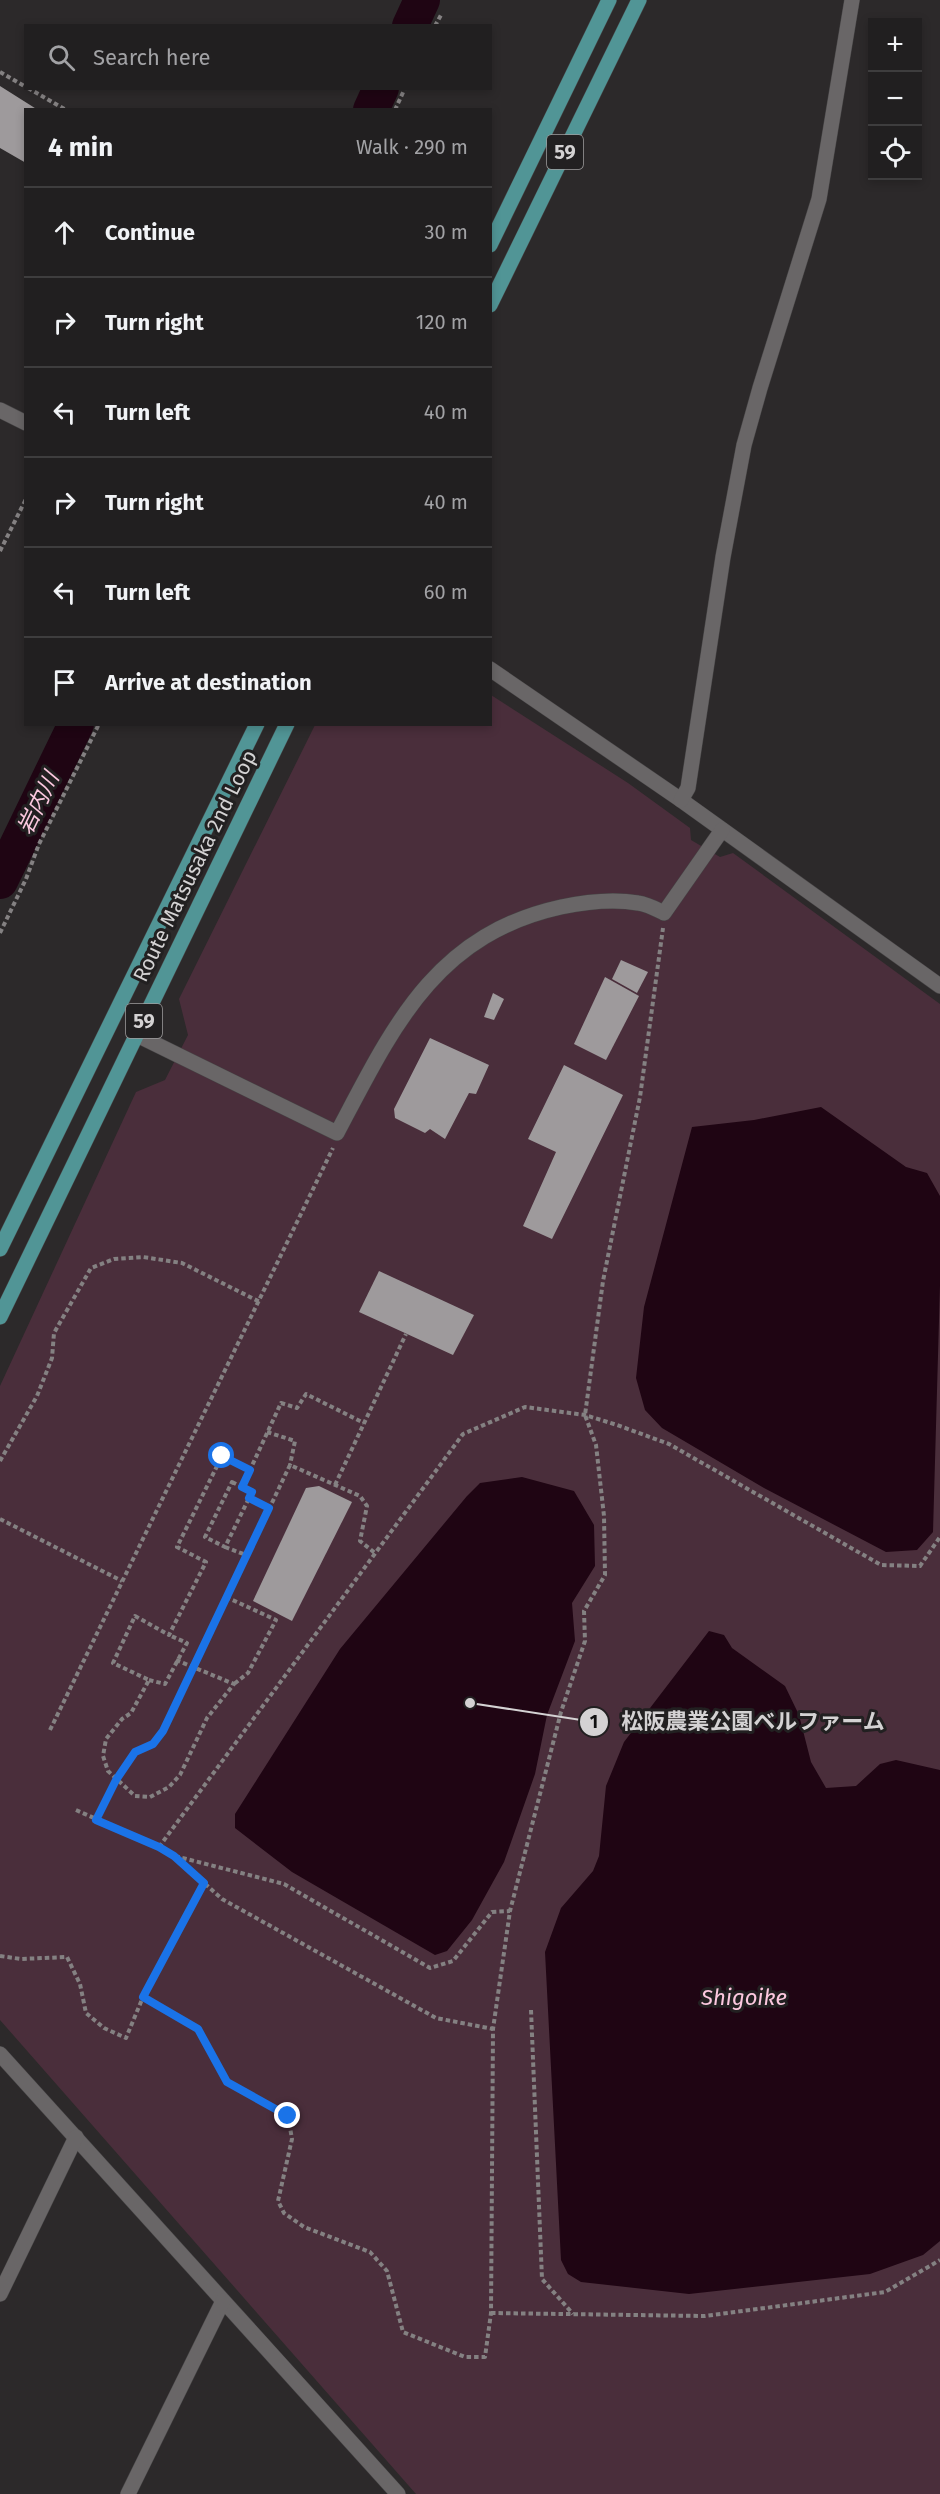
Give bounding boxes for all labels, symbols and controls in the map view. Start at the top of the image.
map controls [868,18,922,180]
button: + [868,18,922,72]
search box [24,24,492,90]
icon: search [45,41,78,74]
text: Search here [93,44,211,71]
button: − [868,72,922,126]
button: locate [868,126,922,180]
text: 4 min [48,132,113,163]
text: Walk · 290 m [356,135,468,159]
road number: 59 [547,135,583,169]
icon: ahead [48,216,81,249]
text: Continue [105,219,195,246]
text: 30 m [424,220,468,244]
icon: right [48,306,81,339]
text: Turn right [105,309,204,336]
text: 120 m [416,310,468,334]
icon: left [48,396,81,429]
text: Turn left [105,399,190,426]
text: 40 m [424,400,468,424]
icon: right [48,486,81,519]
text: Turn right [105,489,204,516]
text: 40 m [424,490,468,514]
icon: left [48,576,81,609]
text: Turn left [105,579,190,606]
text: 60 m [424,580,468,604]
icon: arrive [48,666,81,699]
text: Arrive at destination [105,669,312,696]
street label: Route Matsusaka 2nd Loop [127,746,263,986]
water label: 岩内川 [11,766,65,839]
road number: 59 [126,1004,162,1038]
route start [208,1442,234,1468]
callout: 松阪農業公園ベルファーム [579,1702,897,1742]
text: 松阪農業公園ベルファーム [621,1708,885,1735]
text: 1 [590,1711,598,1733]
water label: Shigoike [700,1984,787,2011]
route end [274,2102,300,2128]

